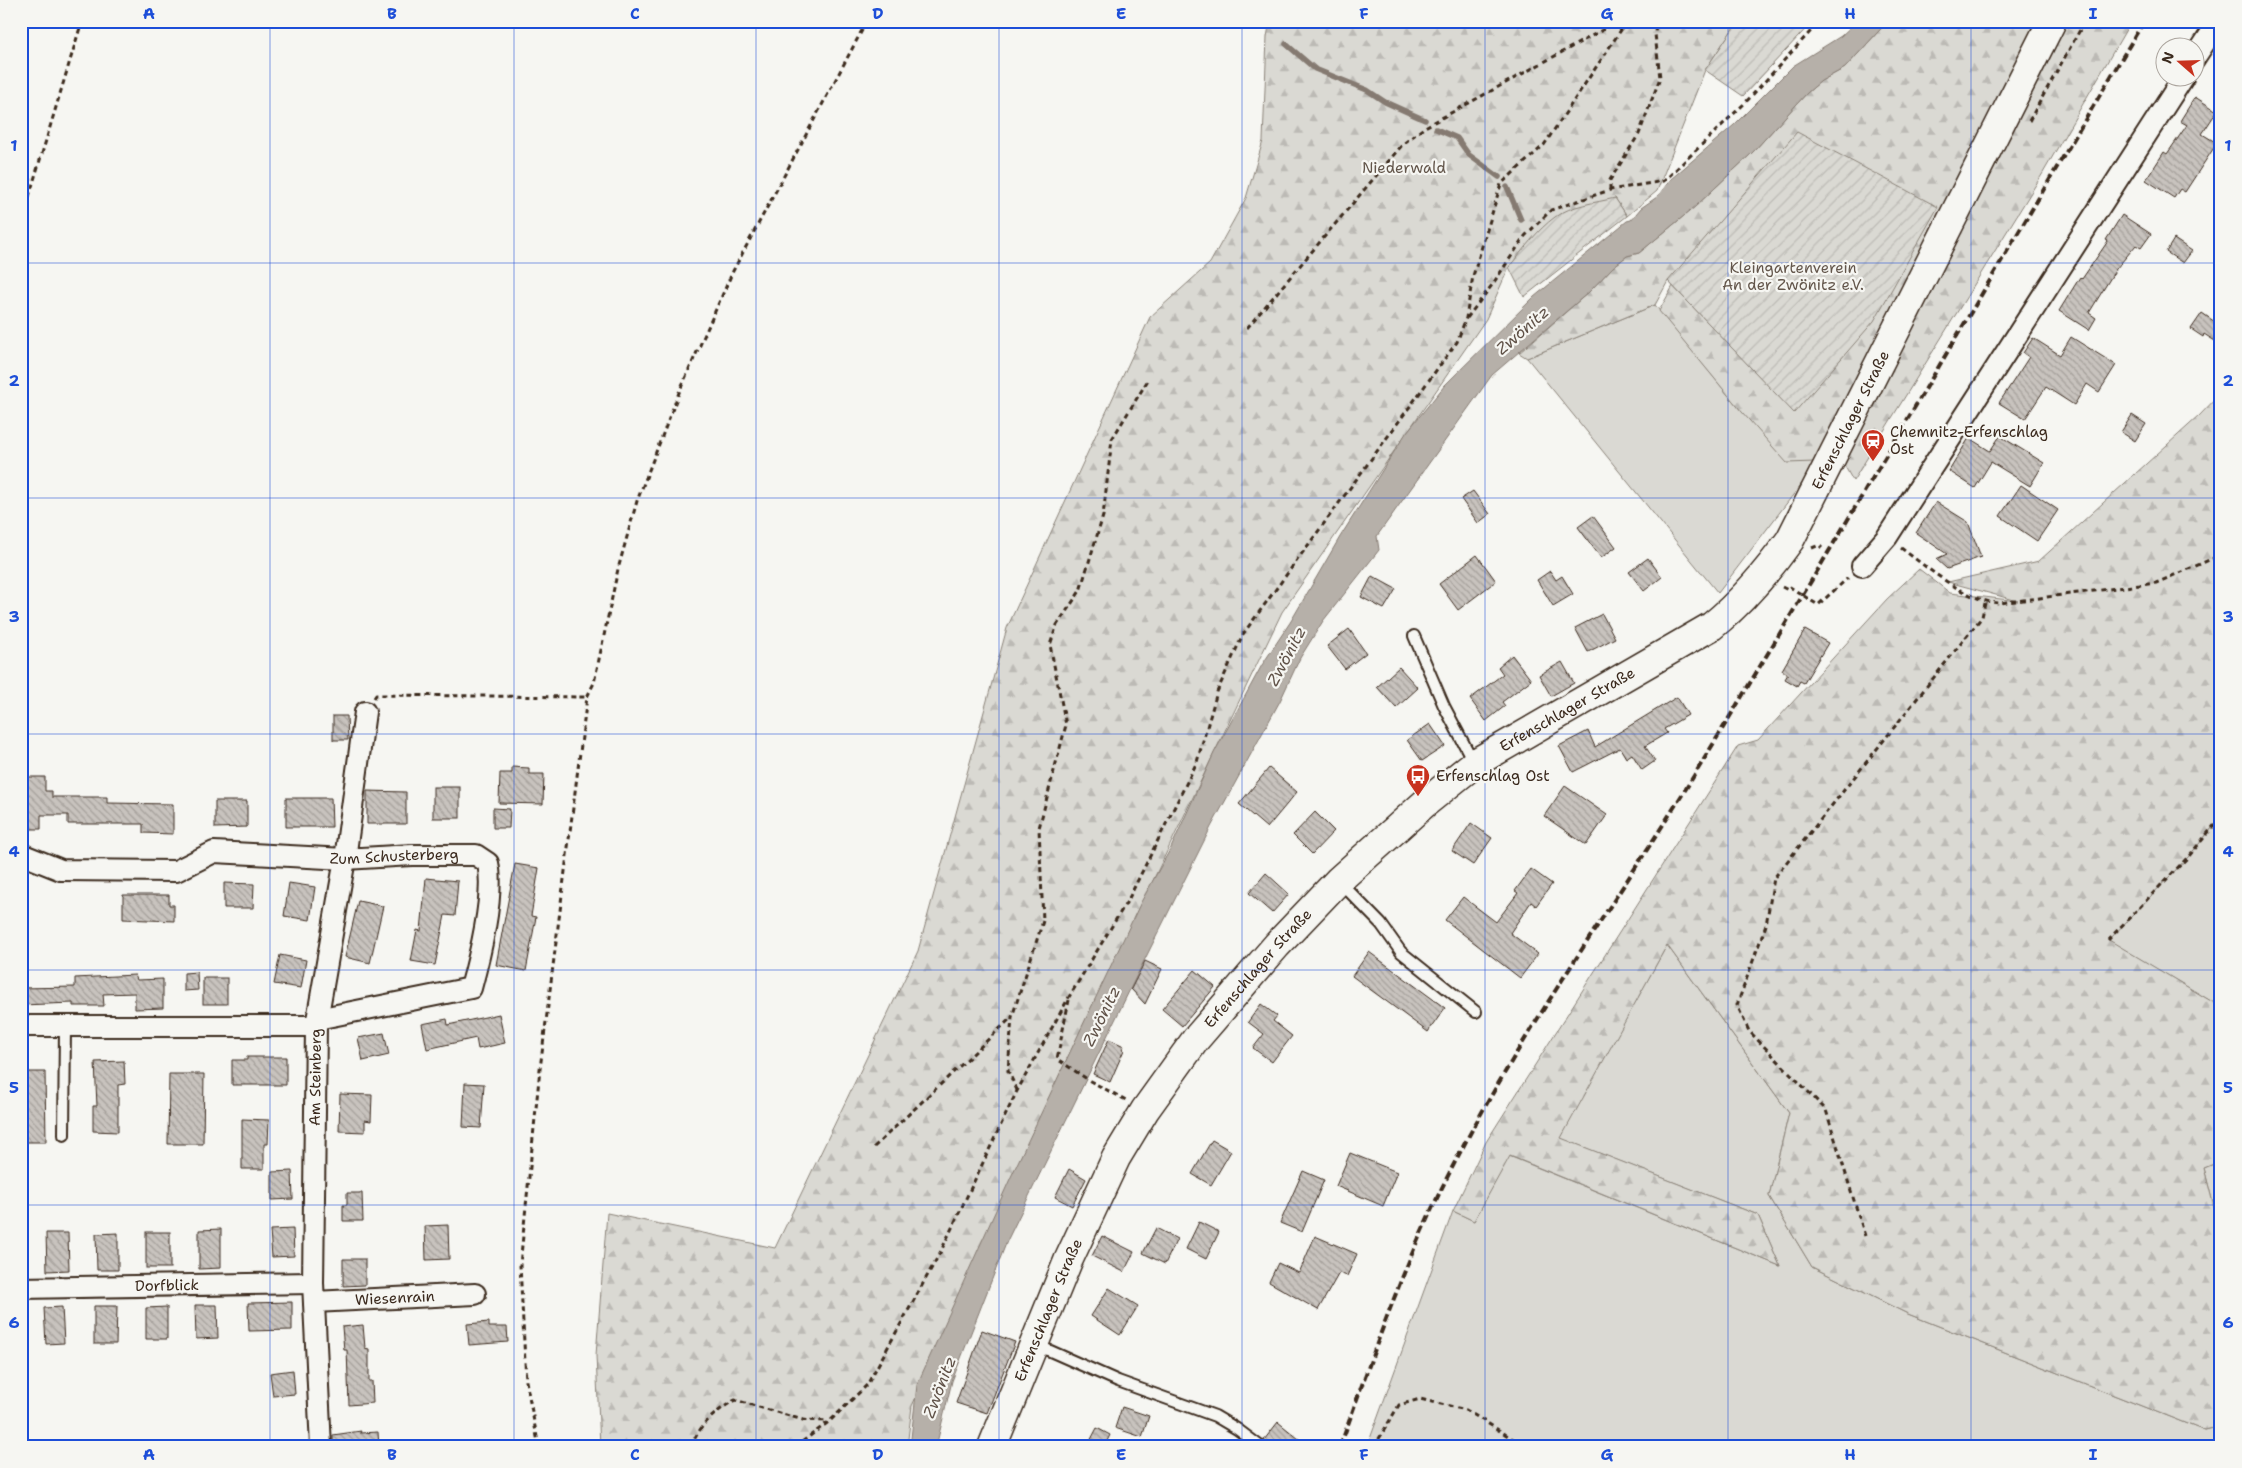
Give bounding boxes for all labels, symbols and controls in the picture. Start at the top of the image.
text: A [143,3,155,24]
text: B [387,3,397,24]
text: C [630,3,640,24]
text: D [872,3,884,24]
text: E [1116,3,1126,24]
text: F [1359,3,1369,24]
text: G [1601,3,1614,24]
text: H [1844,3,1856,24]
text: I [2089,3,2098,24]
north arrow [2154,38,2204,88]
text: N [2157,49,2178,66]
text: 1 [10,135,18,156]
text: 1 [2224,135,2232,156]
park label: Niederwald [1362,158,1447,178]
park label: Kleingartenverein An der Zwönitz e.V. [1722,258,1864,295]
water label: Zwönitz [1491,301,1553,359]
street label: Erfenschlager Straße [1807,347,1894,493]
text: 2 [8,370,20,391]
text: 2 [2222,370,2234,391]
place label: Chemnitz-Erfenschlag Ost [1890,422,2048,459]
station icon: Chemnitz-Erfenschlag Ost [1860,428,1886,462]
text: 3 [8,606,20,627]
text: 3 [2222,606,2234,627]
water label: Zwönitz [1262,623,1311,690]
street label: Erfenschlager Straße [1496,663,1639,757]
bus stop icon: Erfenschlag Ost [1405,763,1431,797]
place label: Erfenschlag Ost [1436,766,1550,786]
text: 4 [8,841,20,862]
text: 4 [2222,841,2234,862]
street label: Zum Schusterberg [329,845,459,869]
street label: Erfenschlager Straße [1200,904,1316,1032]
water label: Zwönitz [1078,983,1125,1050]
street label: Am Steinberg [305,1028,326,1126]
text: 5 [9,1077,19,1098]
text: 5 [2223,1077,2233,1098]
street label: Erfenschlager Straße [1010,1235,1087,1385]
street label: Dorfblick [135,1275,199,1296]
street label: Wiesenrain [355,1286,435,1310]
text: 6 [8,1312,20,1333]
text: 6 [2222,1312,2234,1333]
water label: Zwönitz [918,1353,961,1421]
text: A [143,1444,155,1465]
text: B [387,1444,397,1465]
text: C [630,1444,640,1465]
text: D [872,1444,884,1465]
text: E [1116,1444,1126,1465]
text: F [1359,1444,1369,1465]
text: G [1601,1444,1614,1465]
text: H [1844,1444,1856,1465]
text: I [2089,1444,2098,1465]

